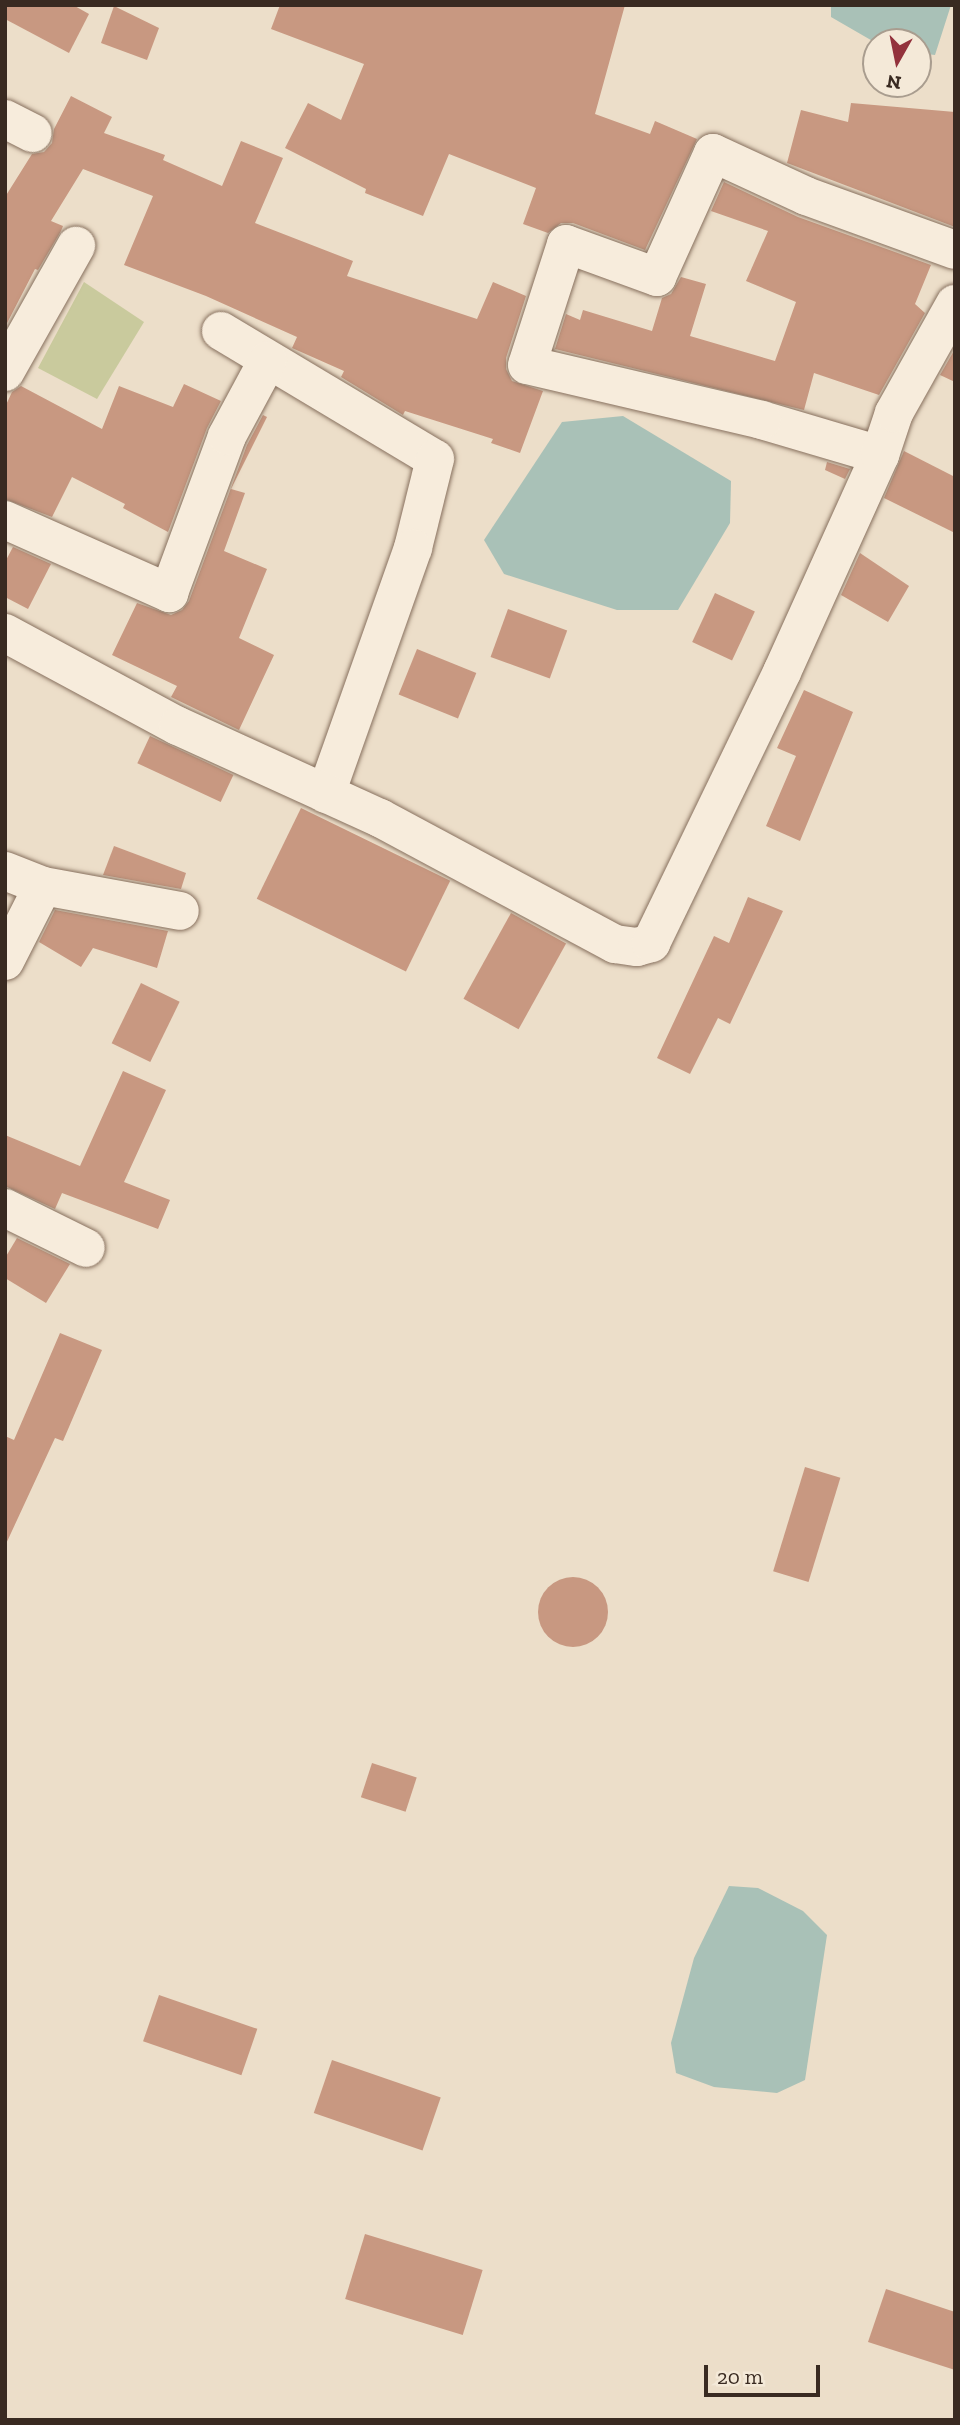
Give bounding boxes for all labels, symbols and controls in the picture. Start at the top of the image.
north arrow [862,28,932,98]
text: N [885,70,903,95]
scale bar [708,2352,824,2396]
text: 20 m [717,2364,763,2389]

